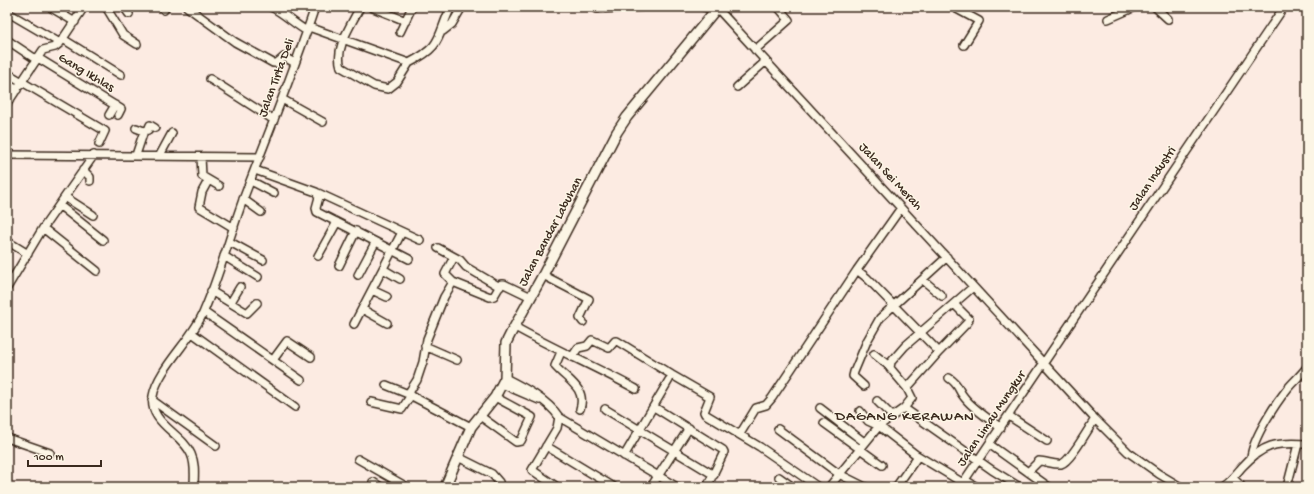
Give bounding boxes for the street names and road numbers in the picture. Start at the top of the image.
street label: Jalan Tirta Deli [256,37,298,119]
street label: Gang Ikhlas [55,50,118,96]
street label: Jalan Sei Merah [855,140,925,214]
street label: Jalan Industri [1126,144,1180,214]
street label: Jalan Bandar Labuhan [516,174,586,289]
street label: Jalan Limau Mungkur [955,367,1030,470]

